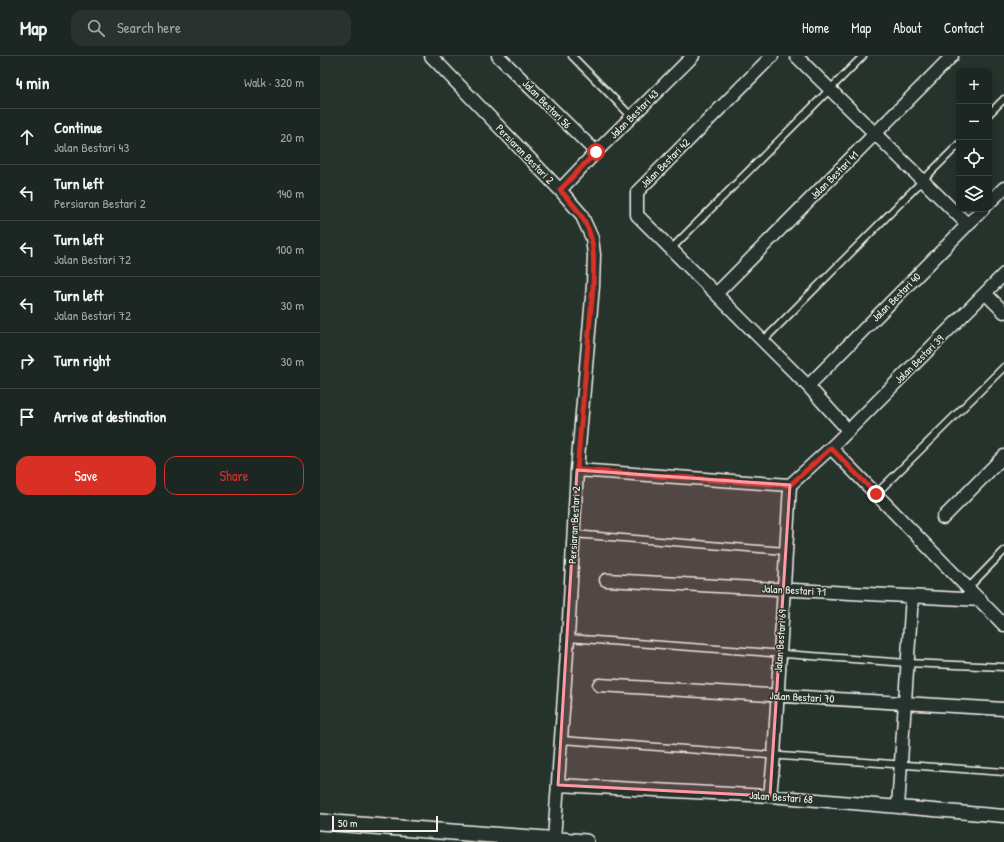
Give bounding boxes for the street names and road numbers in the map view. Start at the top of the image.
street label: Jalan Bestari 56 [520,77,575,132]
street label: Jalan Bestari 43 [607,86,662,141]
street label: Persiaran Bestari 2 [493,121,557,187]
street label: Jalan Bestari 42 [637,135,693,191]
street label: Jalan Bestari 41 [807,148,861,202]
street label: Jalan Bestari 40 [869,269,924,324]
street label: Jalan Bestari 39 [892,332,946,386]
street label: Persiaran Bestari 2 [565,486,583,564]
street label: Jalan Bestari 71 [762,581,826,599]
street label: Jalan Bestari 69 [771,609,789,673]
street label: Jalan Bestari 70 [769,688,835,706]
street label: Jalan Bestari 68 [749,788,814,806]

